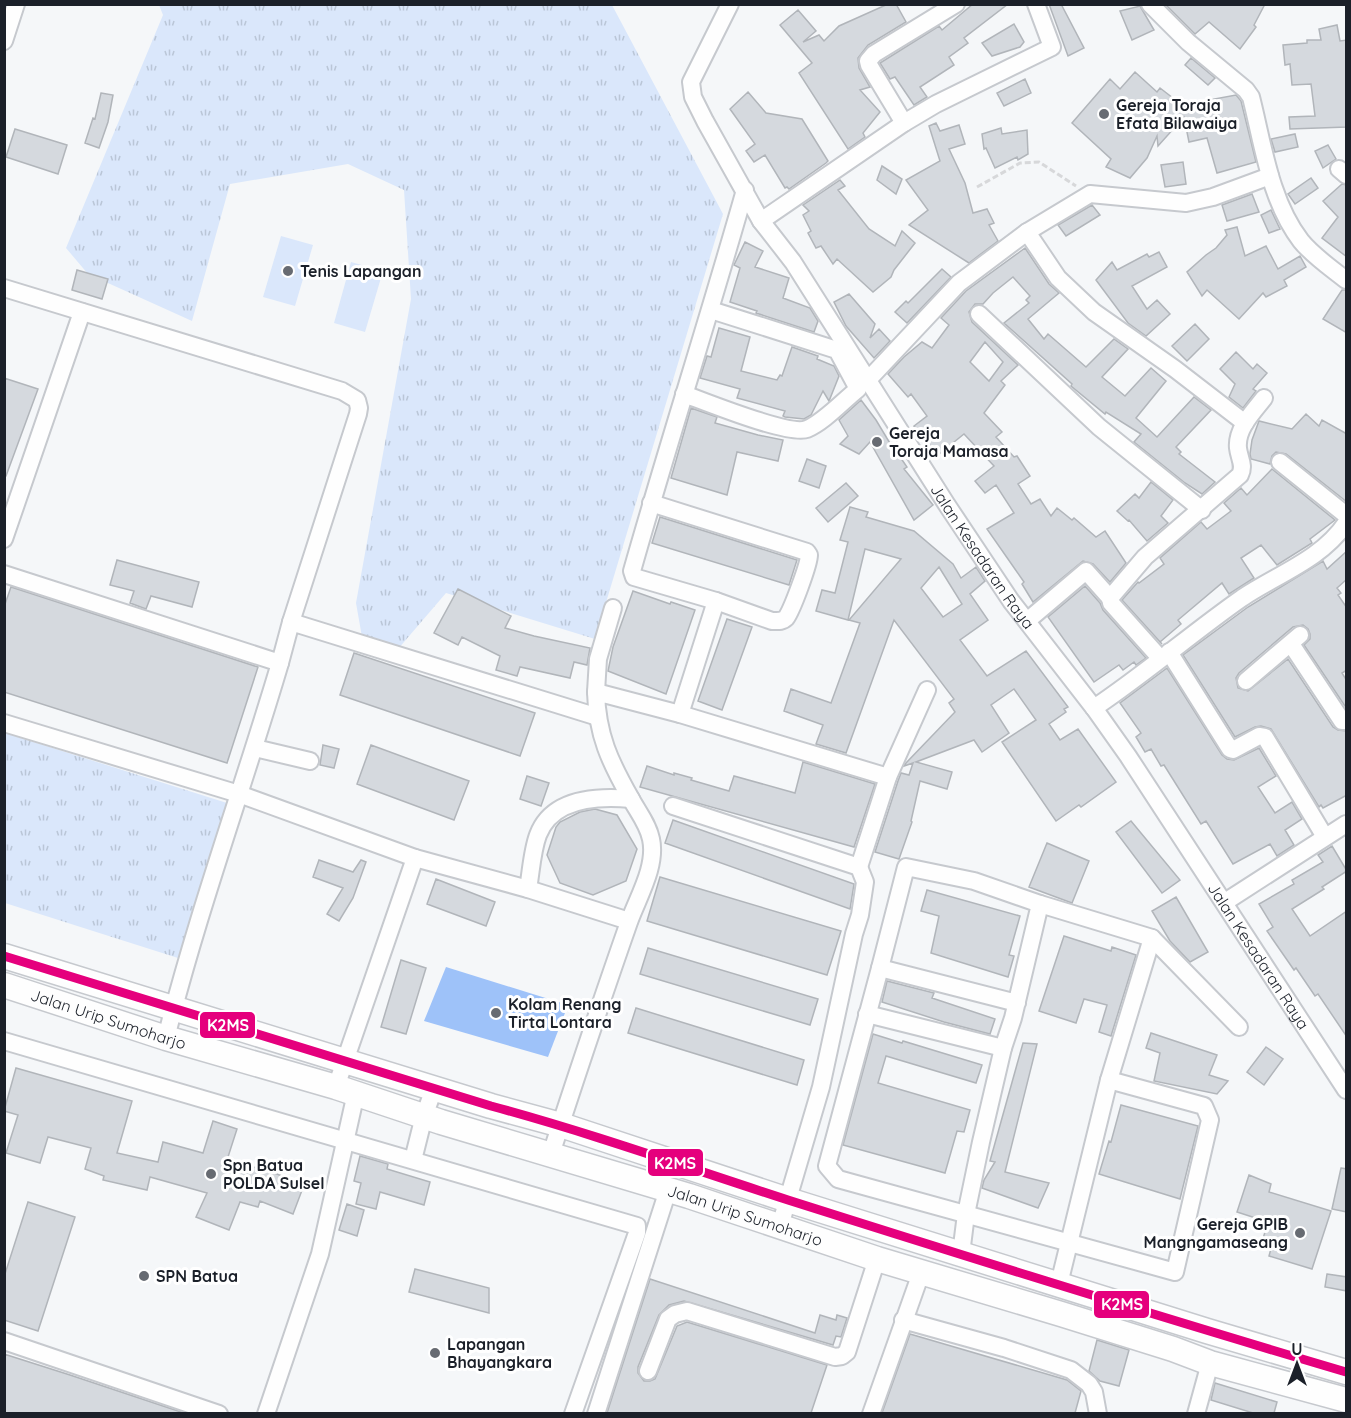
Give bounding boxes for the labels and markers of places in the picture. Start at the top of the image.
place label: Gereja Toraja Efata Bilawaiya [1116,95,1237,133]
marker: Gereja Toraja Efata Bilawaiya [1097,107,1111,121]
place label: Tenis Lapangan [300,261,421,281]
marker: Tenis Lapangan [281,264,295,278]
place label: Gereja Toraja Mamasa [889,423,1009,461]
marker: Gereja Toraja Mamasa [870,435,884,449]
place label: Kolam Renang Tirta Lontara [508,994,621,1032]
marker: Kolam Renang Tirta Lontara [489,1006,503,1020]
place label: Spn Batua POLDA Sulsel [223,1155,325,1193]
marker: Spn Batua POLDA Sulsel [204,1167,218,1181]
place label: Gereja GPIB Mangngamaseang [1144,1214,1288,1252]
marker: Gereja GPIB Mangngamaseang [1293,1226,1307,1240]
place label: SPN Batua [156,1266,238,1286]
marker: SPN Batua [137,1269,151,1283]
place label: Lapangan Bhayangkara [447,1334,552,1372]
marker: Lapangan Bhayangkara [428,1346,442,1360]

